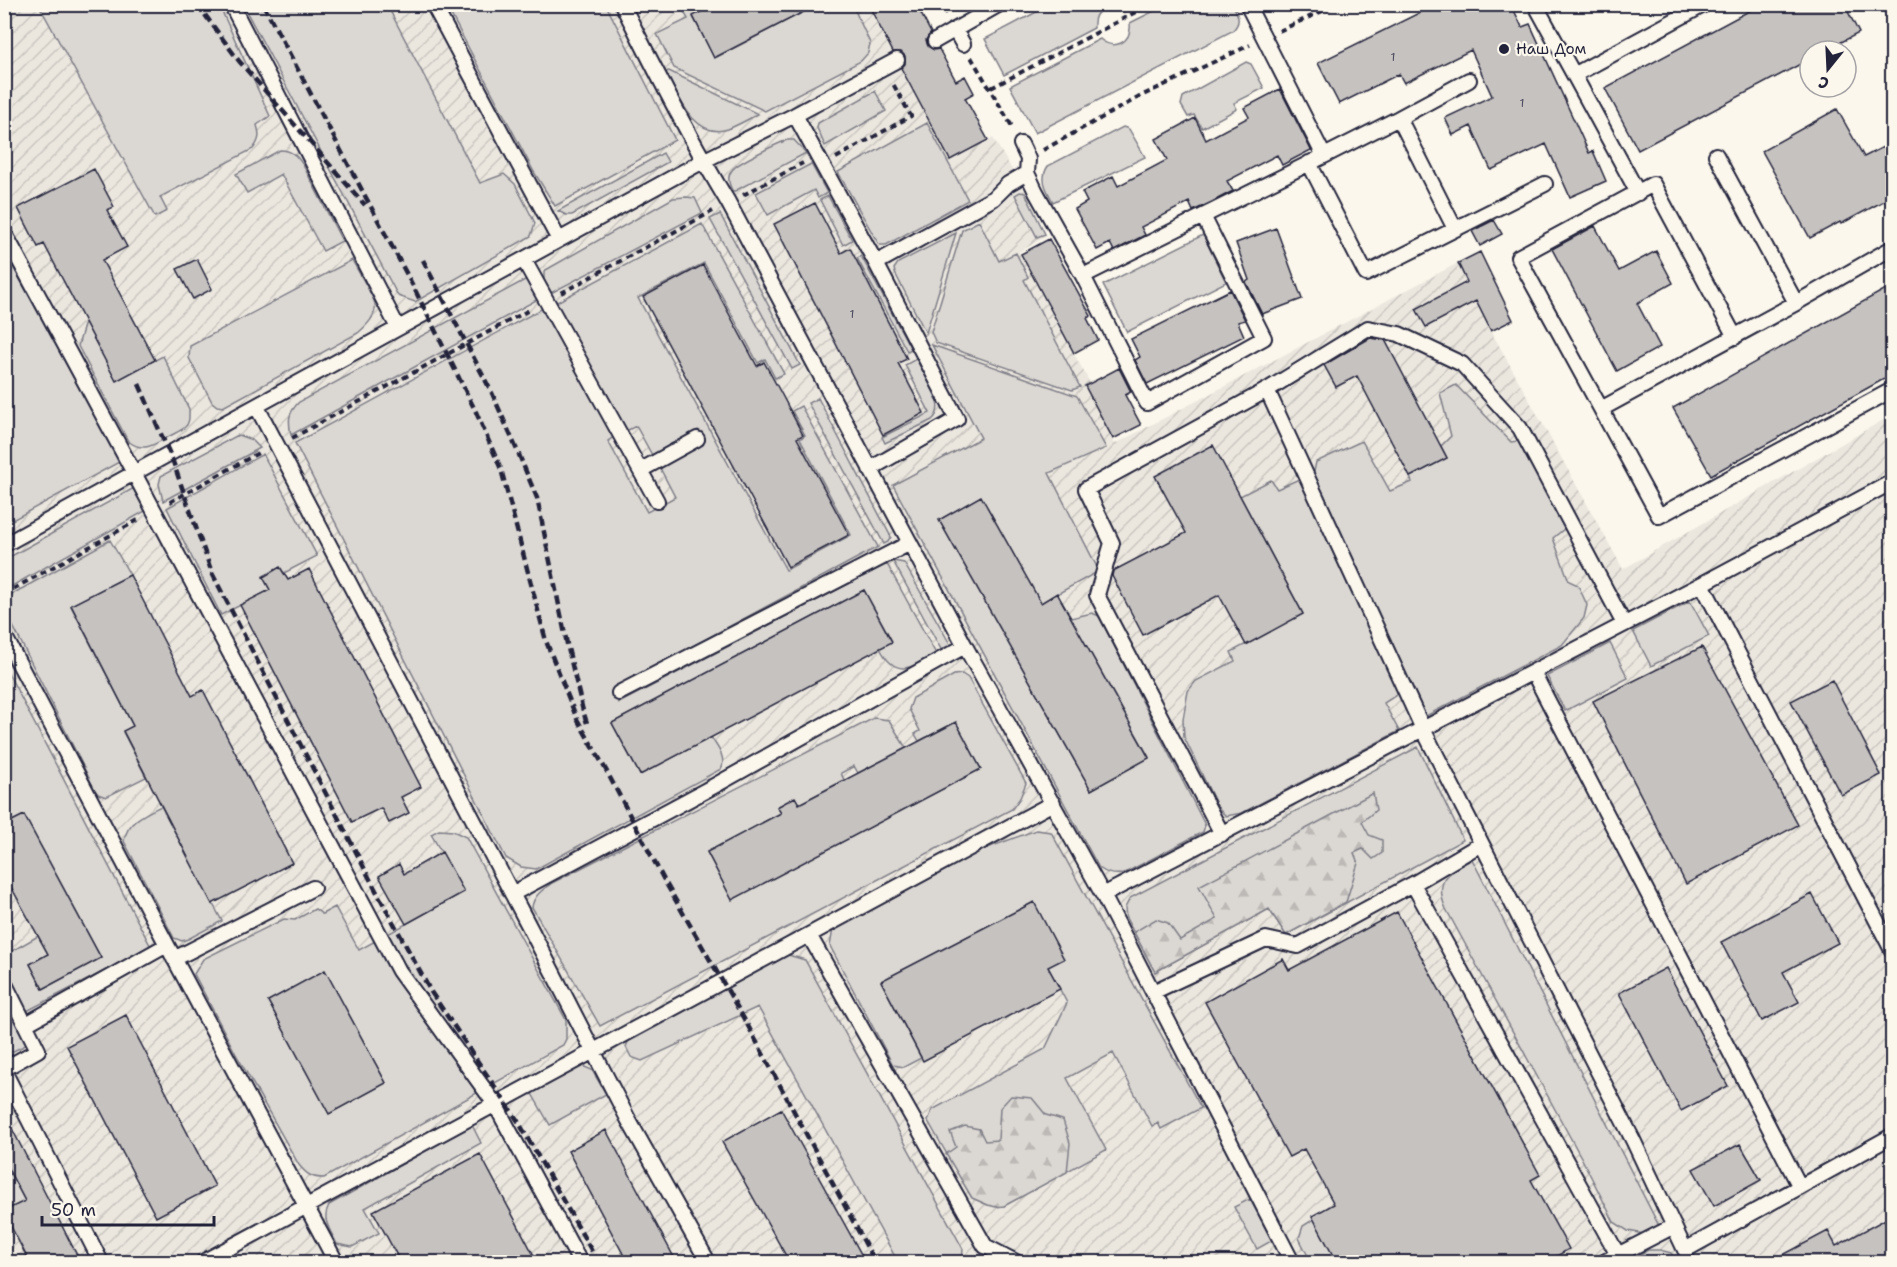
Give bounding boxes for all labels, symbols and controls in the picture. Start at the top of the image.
place label: Наш Дом [1516,39,1586,59]
north arrow [1798,39,1858,99]
marker: Наш Дом [1497,42,1511,56]
house number: 1 [1390,49,1396,65]
text: С [1815,71,1831,94]
house number: 1 [1519,95,1525,111]
house number: 1 [849,306,855,322]
scale bar [42,1189,214,1227]
text: 50 m [51,1198,96,1222]

